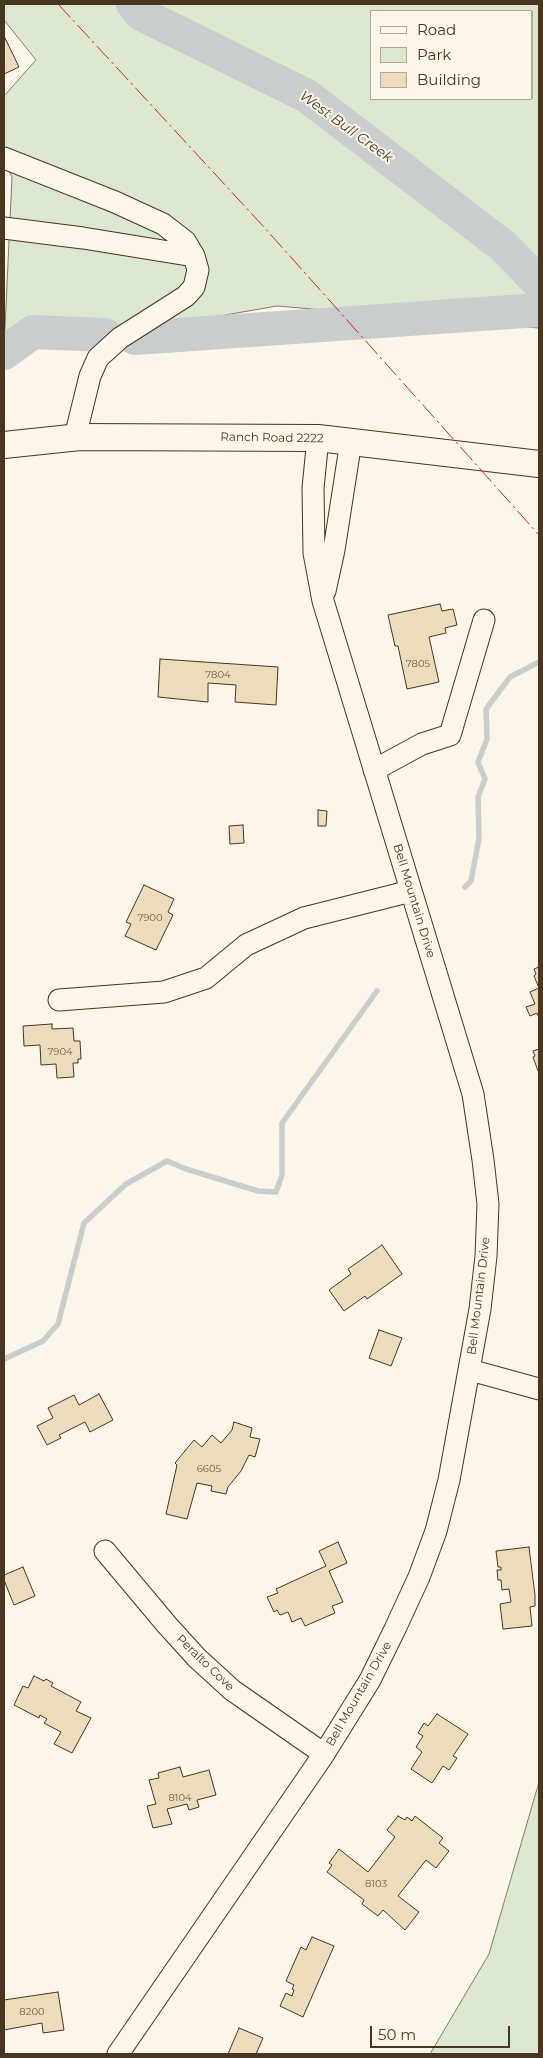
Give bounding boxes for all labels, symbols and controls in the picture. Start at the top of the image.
legend [370,10,533,100]
text: Road [417,20,456,39]
text: Park [417,45,451,64]
text: Building [417,70,481,89]
water label: West Bull Creek [296,88,396,166]
street label: Ranch Road 2222 [220,430,324,446]
house number: 7805 [406,658,430,670]
house number: 7804 [205,669,231,681]
street label: Bell Mountain Drive [390,842,438,960]
house number: 7900 [137,912,163,924]
house number: 7904 [47,1046,73,1058]
street label: Bell Mountain Drive [465,1236,493,1356]
house number: 6605 [197,1463,221,1475]
street label: Peralto Cove [173,1632,237,1694]
street label: Bell Mountain Drive [323,1639,395,1749]
house number: 8104 [168,1792,192,1804]
house number: 8103 [365,1878,387,1890]
house number: 8200 [19,2006,45,2018]
scale bar [373,2016,513,2048]
text: 50 m [378,2025,416,2044]

